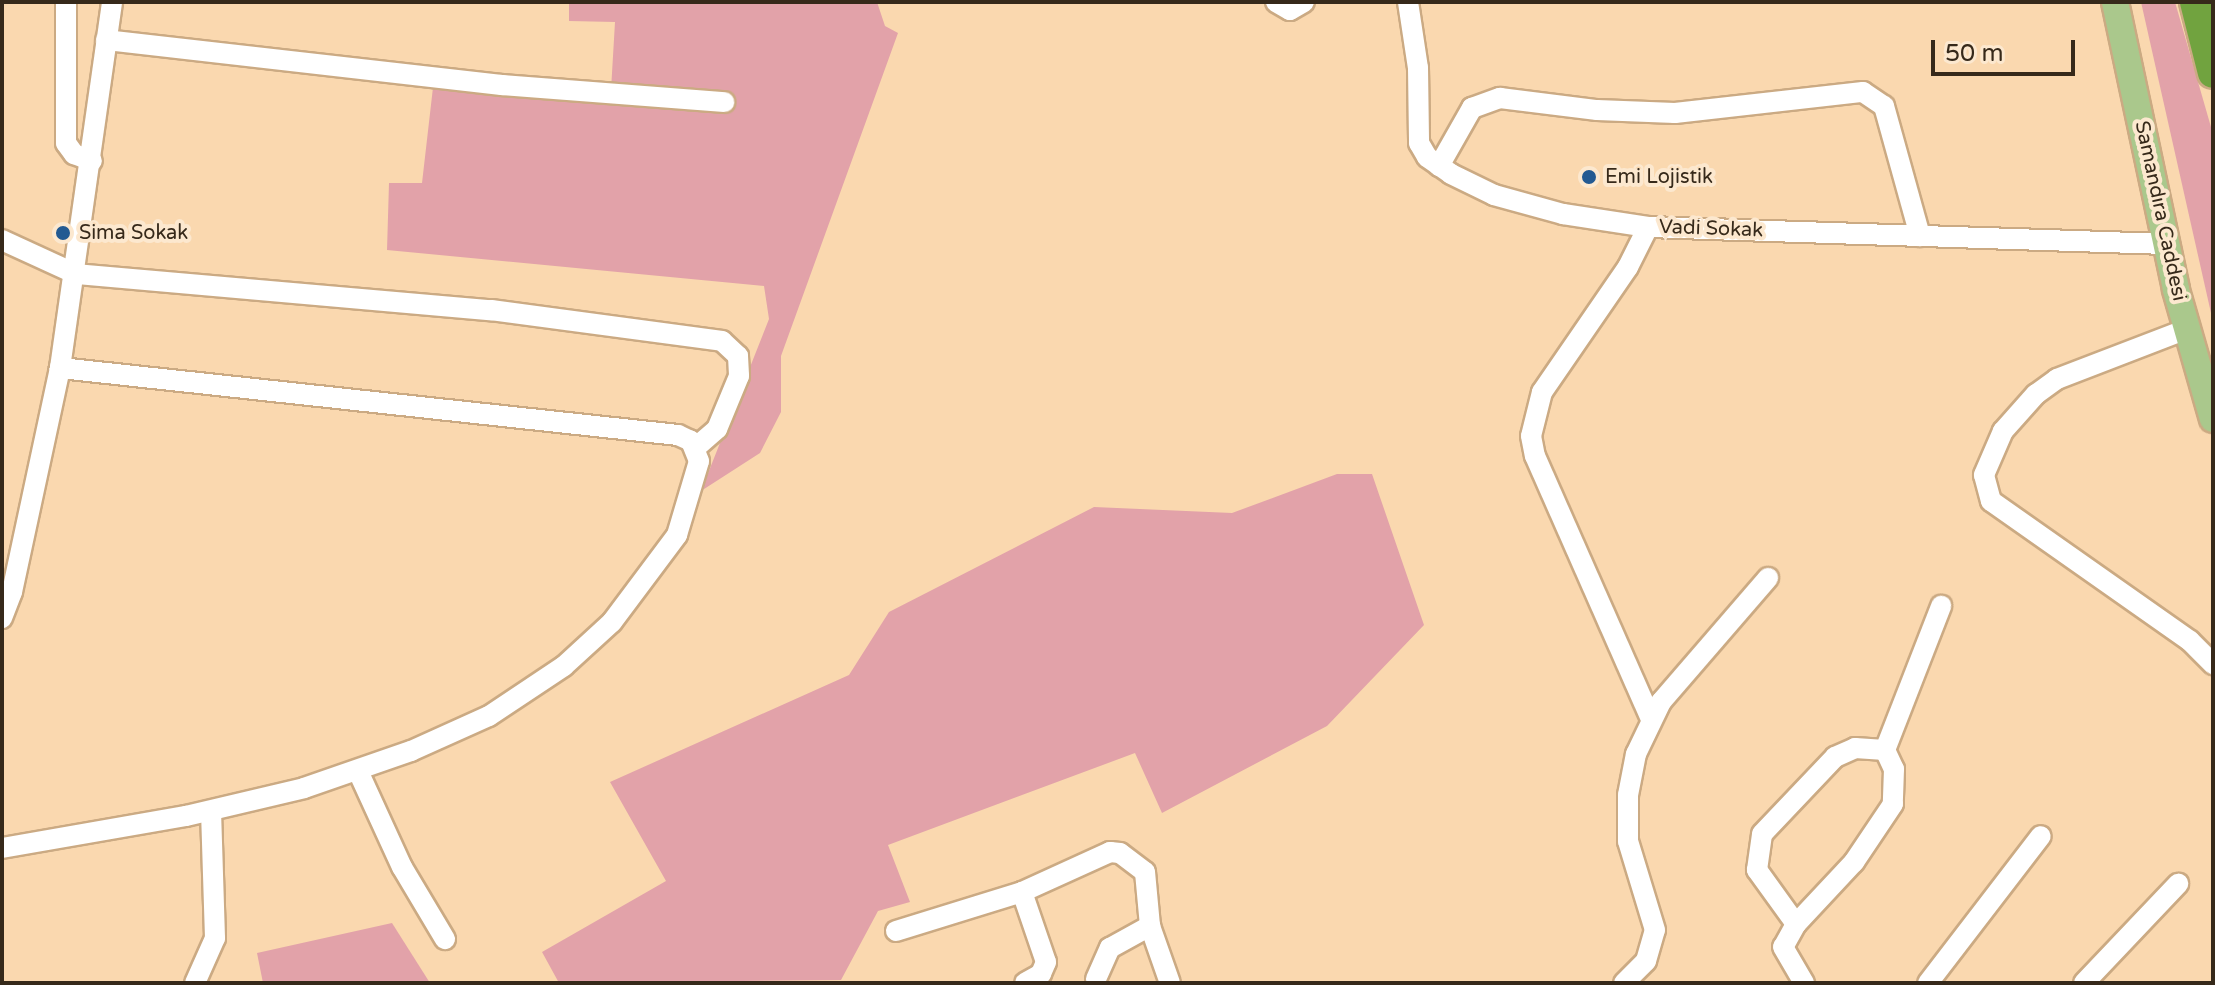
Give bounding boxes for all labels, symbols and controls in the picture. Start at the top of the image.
scale bar [1935,24,2079,74]
text: 50 m [1945,39,2003,68]
street label: Samandıra Caddesi [2129,119,2191,303]
place label: Emi Lojistik [1605,165,1713,189]
marker: Emi Lojistik [1580,168,1598,186]
street label: Vadi Sokak [1659,215,1763,243]
place label: Sima Sokak [79,221,188,245]
marker: Sima Sokak [54,224,72,242]

